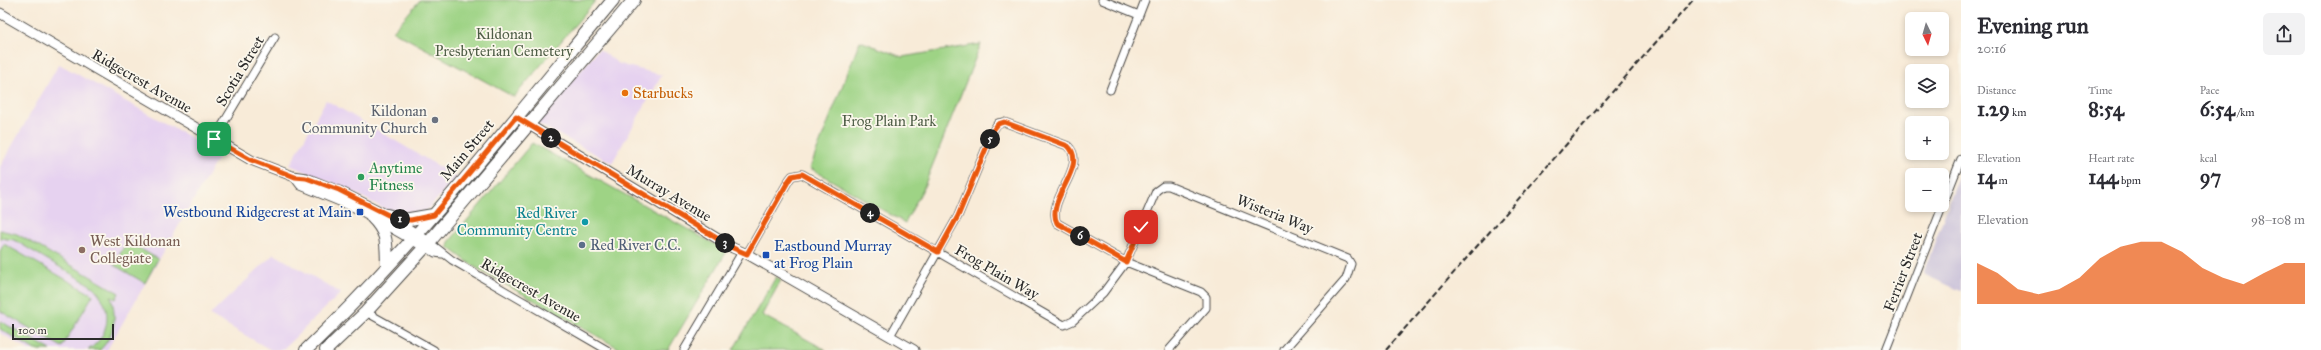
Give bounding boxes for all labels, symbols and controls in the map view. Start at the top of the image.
north arrow [1905,12,1949,56]
map controls [1905,12,1949,212]
text: Evening run [1977,12,2089,39]
button: share [2263,13,2305,55]
park label: Kildonan Presbyterian Cemetery [435,25,574,60]
street label: Scotia Street [212,32,268,109]
text: 20:16 [1977,41,2006,57]
street label: Ridgecrest Avenue [89,45,195,117]
button: layers [1905,64,1949,108]
place label: Starbucks [633,84,693,102]
text: Distance [1977,84,2016,97]
text: Time [2088,84,2113,97]
text: Pace [2200,84,2220,97]
marker: Starbucks [620,88,630,98]
text: 1.29 [1977,97,2010,121]
text: 8:54 [2088,97,2124,121]
text: 6:54 [2200,97,2235,121]
place label: Kildonan Community Church [302,102,428,137]
text: km [2010,106,2026,119]
text: /km [2235,106,2255,119]
park label: Frog Plain Park [842,112,936,130]
marker: Kildonan Community Church [430,115,440,125]
street label: Main Street [436,115,498,184]
button: + [1905,116,1949,160]
pin [197,122,231,156]
icon: arrive [203,128,225,150]
pin: 2 [541,128,561,148]
pin: 5 [980,129,1000,149]
text: 2 [548,131,554,144]
text: 5 [987,132,993,145]
text: Elevation [1977,152,2021,165]
text: Heart rate [2088,152,2135,165]
text: kcal [2200,152,2217,165]
place label: Anytime Fitness [368,159,422,194]
street label: Murray Avenue [623,161,715,225]
text: 14 [1977,165,1996,189]
text: 144 [2088,165,2119,189]
text: 97 [2200,165,2221,189]
button: − [1905,168,1949,212]
marker: Anytime Fitness [356,172,366,182]
text: m [1996,174,2008,187]
text: bpm [2119,174,2141,187]
street label: Wisteria Way [1234,190,1317,238]
place label: Westbound Ridgecrest at Main [163,203,352,221]
pin: 4 [860,203,880,223]
place label: Red River Community Centre [457,204,577,239]
text: 4 [867,206,873,219]
marker: Westbound Ridgecrest at Main [355,207,365,217]
pin: 1 [390,209,410,229]
pin [1124,210,1158,244]
text: 1 [398,212,402,225]
text: Elevation [1977,212,2029,228]
text: 98–108 m [2251,212,2305,228]
icon: check [1130,216,1152,238]
marker: Red River Community Centre [580,217,590,227]
pin: 6 [1070,226,1090,246]
text: 6 [1077,229,1083,242]
street label: Ferrier Street [1880,229,1927,314]
place label: West Kildonan Collegiate [90,232,180,267]
pin: 3 [715,233,735,253]
place label: Red River C.C. [590,236,681,254]
text: 3 [723,236,727,249]
place label: Eastbound Murray at Frog Plain [774,237,892,272]
marker: Red River C.C. [577,240,587,250]
street label: Frog Plain Way [952,241,1043,304]
marker: West Kildonan Collegiate [77,245,87,255]
marker: Eastbound Murray at Frog Plain [761,250,771,260]
street label: Ridgecrest Avenue [478,254,584,326]
scale bar [12,322,114,341]
text: 100 m [18,324,47,337]

